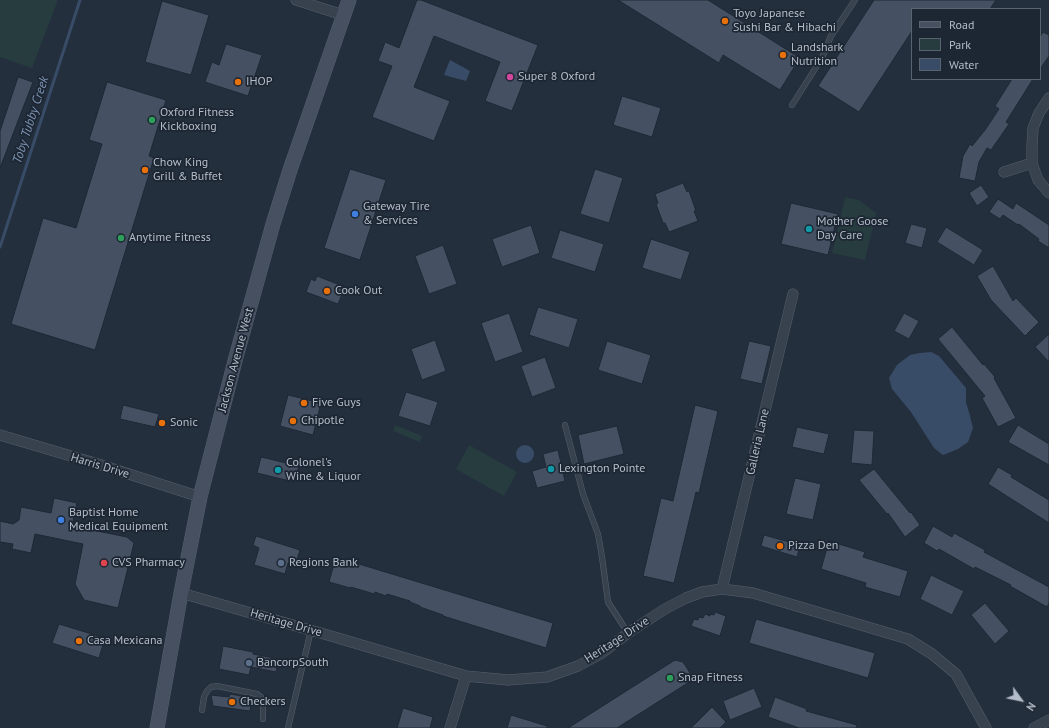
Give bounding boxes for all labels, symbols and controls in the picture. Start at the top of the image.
place label: Toyo Japanese Sushi Bar & Hibachi [733,7,836,35]
legend [911,8,1041,80]
marker: Toyo Japanese Sushi Bar & Hibachi [720,16,730,26]
text: Road [949,17,974,32]
text: Park [949,37,971,52]
place label: Landshark Nutrition [791,41,843,69]
marker: Landshark Nutrition [778,50,788,60]
text: Water [949,57,979,72]
place label: Super 8 Oxford [518,70,595,84]
marker: Super 8 Oxford [505,72,515,82]
water label: Toby Tubby Creek [10,74,52,166]
place label: IHOP [246,75,272,89]
marker: IHOP [233,77,243,87]
place label: Oxford Fitness Kickboxing [160,106,234,134]
marker: Oxford Fitness Kickboxing [147,115,157,125]
place label: Chow King Grill & Buffet [153,156,222,184]
marker: Chow King Grill & Buffet [140,165,150,175]
place label: Gateway Tire & Services [363,200,430,228]
marker: Gateway Tire & Services [350,209,360,219]
place label: Mother Goose Day Care [817,215,888,243]
marker: Mother Goose Day Care [804,224,814,234]
place label: Anytime Fitness [129,231,211,245]
marker: Anytime Fitness [116,233,126,243]
place label: Cook Out [335,284,382,298]
marker: Cook Out [322,286,332,296]
street label: Jackson Avenue West [215,306,257,414]
place label: Five Guys [312,396,361,410]
marker: Five Guys [299,398,309,408]
street label: Galleria Lane [743,408,773,476]
place label: Chipotle [301,414,344,428]
place label: Sonic [170,416,198,430]
marker: Chipotle [288,416,298,426]
marker: Sonic [157,418,167,428]
street label: Harris Drive [69,450,131,482]
place label: Colonel's Wine & Liquor [286,456,361,484]
place label: Lexington Pointe [559,462,645,476]
marker: Lexington Pointe [546,464,556,474]
marker: Colonel's Wine & Liquor [273,465,283,475]
place label: Baptist Home Medical Equipment [69,506,168,534]
marker: Baptist Home Medical Equipment [56,515,66,525]
place label: Pizza Den [788,539,838,553]
marker: Pizza Den [775,541,785,551]
place label: CVS Pharmacy [112,556,185,570]
place label: Regions Bank [289,556,358,570]
marker: CVS Pharmacy [99,558,109,568]
marker: Regions Bank [276,558,286,568]
street label: Heritage Drive [248,606,324,640]
street label: Heritage Drive [582,614,652,666]
place label: Casa Mexicana [87,634,162,648]
marker: Casa Mexicana [74,636,84,646]
place label: BancorpSouth [257,656,329,670]
marker: BancorpSouth [244,658,254,668]
place label: Snap Fitness [678,671,743,685]
marker: Snap Fitness [665,673,675,683]
north arrow [1001,680,1041,720]
place label: Checkers [240,695,286,709]
marker: Checkers [227,697,237,707]
text: N [1023,700,1039,713]

